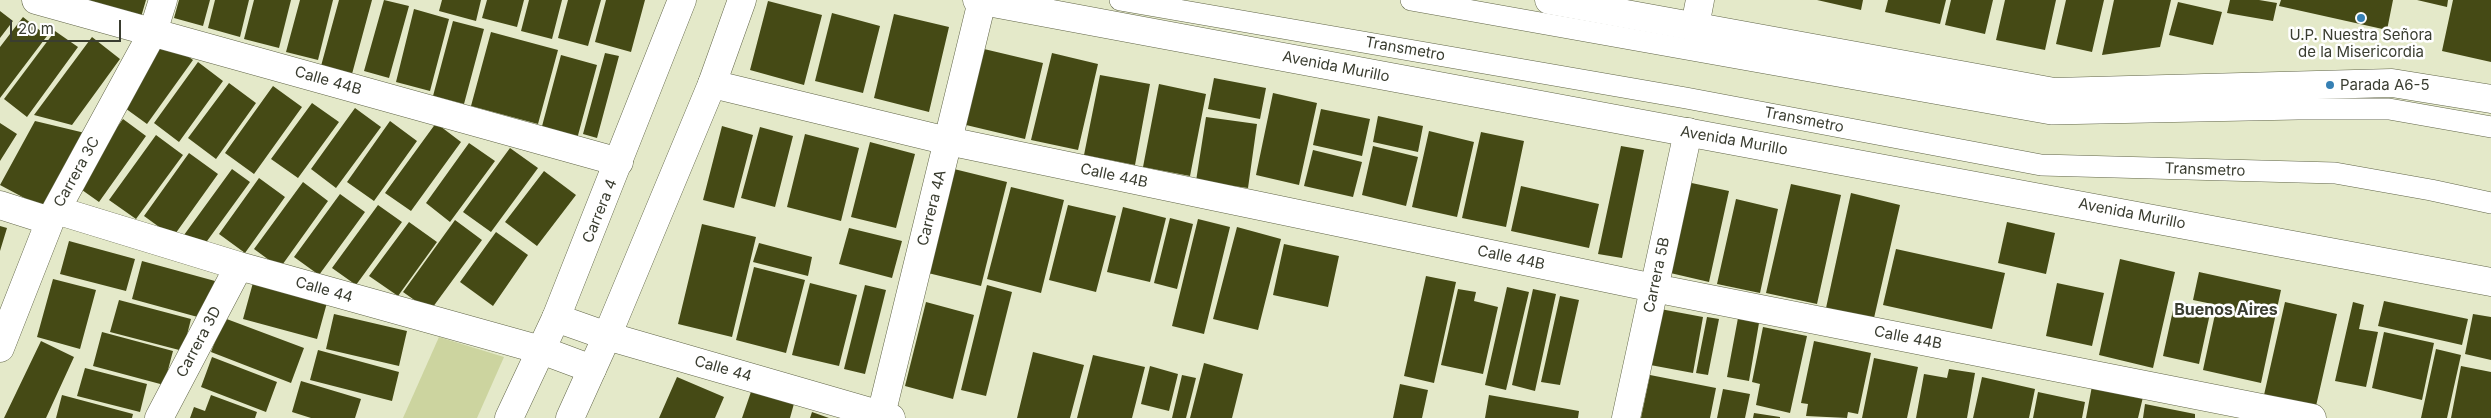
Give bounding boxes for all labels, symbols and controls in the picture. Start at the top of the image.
scale bar [12,10,124,42]
marker: U.P. Nuestra Señora de la Misericordia [2355,12,2367,24]
text: 20 m [18,19,54,38]
place label: U.P. Nuestra Señora de la Misericordia [2290,26,2432,61]
street label: Transmetro [1364,33,1446,65]
street label: Avenida Murillo [1281,48,1391,86]
street label: Calle 44B [292,63,364,99]
place label: Parada A6-5 [2340,76,2430,94]
marker: Parada A6-5 [2324,79,2336,91]
street label: Transmetro [1763,103,1845,137]
street label: Avenida Murillo [1679,123,1789,159]
street label: Carrera 3C [50,134,104,210]
street label: Calle 44B [1078,160,1150,192]
street label: Transmetro [2164,160,2246,180]
street label: Carrera 4A [914,168,950,248]
street label: Carrera 4 [579,176,621,246]
street label: Avenida Murillo [2077,195,2187,233]
street label: Carrera 5B [1640,236,1674,314]
street label: Calle 44B [1475,242,1547,274]
street label: Calle 44 [293,273,355,307]
district label: Buenos Aires [2174,300,2278,320]
street label: Carrera 3D [173,303,225,381]
street label: Calle 44B [1873,323,1943,353]
street label: Calle 44 [692,352,754,386]

